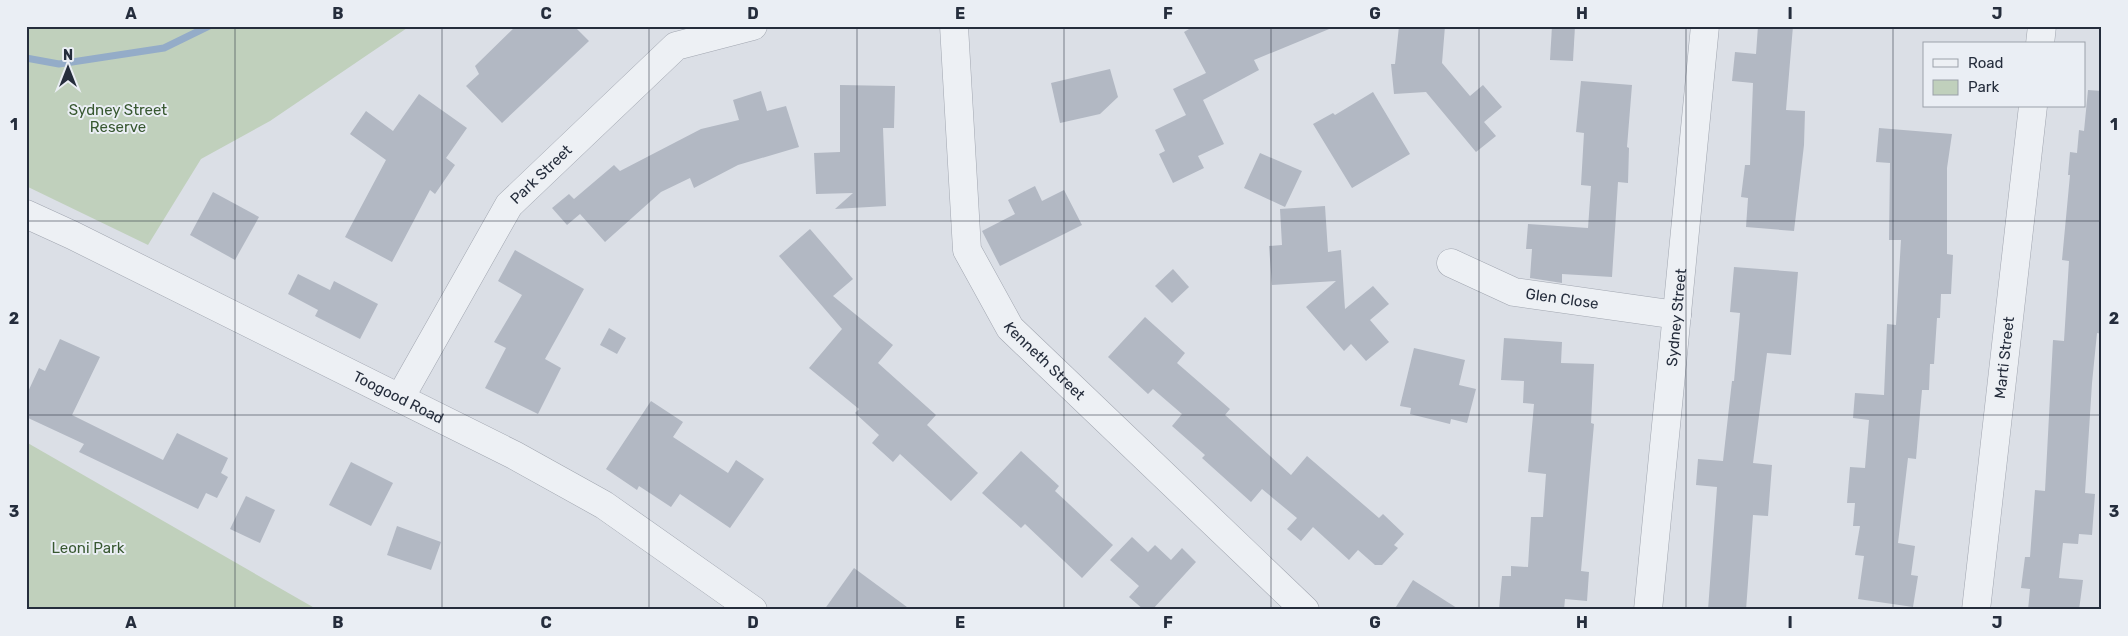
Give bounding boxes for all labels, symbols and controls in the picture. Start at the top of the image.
text: A [125,4,137,23]
text: B [332,4,344,23]
text: C [540,4,552,23]
text: D [747,4,759,23]
text: E [955,4,965,23]
text: F [1163,4,1173,23]
text: G [1369,4,1381,23]
text: H [1576,4,1588,23]
text: I [1787,4,1793,23]
text: J [1992,4,2002,23]
north arrow [42,42,92,92]
legend [1923,42,2086,108]
text: N [63,47,73,64]
text: Road [1968,54,2004,72]
text: Park [1968,78,1999,96]
park label: Sydney Street Reserve [69,101,167,136]
text: 1 [10,115,18,134]
text: 1 [2110,115,2118,134]
street label: Park Street [507,141,576,208]
street label: Sydney Street [1663,267,1690,367]
street label: Glen Close [1525,285,1600,313]
text: 2 [9,309,19,328]
text: 2 [2109,309,2119,328]
street label: Marti Street [1991,315,2018,400]
street label: Kenneth Street [1000,319,1089,404]
street label: Toogood Road [350,367,447,427]
text: 3 [9,502,19,521]
text: 3 [2109,502,2119,521]
park label: Leoni Park [52,539,125,557]
text: A [125,613,137,632]
text: B [332,613,344,632]
text: C [540,613,552,632]
text: D [747,613,759,632]
text: E [955,613,965,632]
text: F [1163,613,1173,632]
text: G [1369,613,1381,632]
text: H [1576,613,1588,632]
text: I [1787,613,1793,632]
text: J [1992,613,2002,632]

